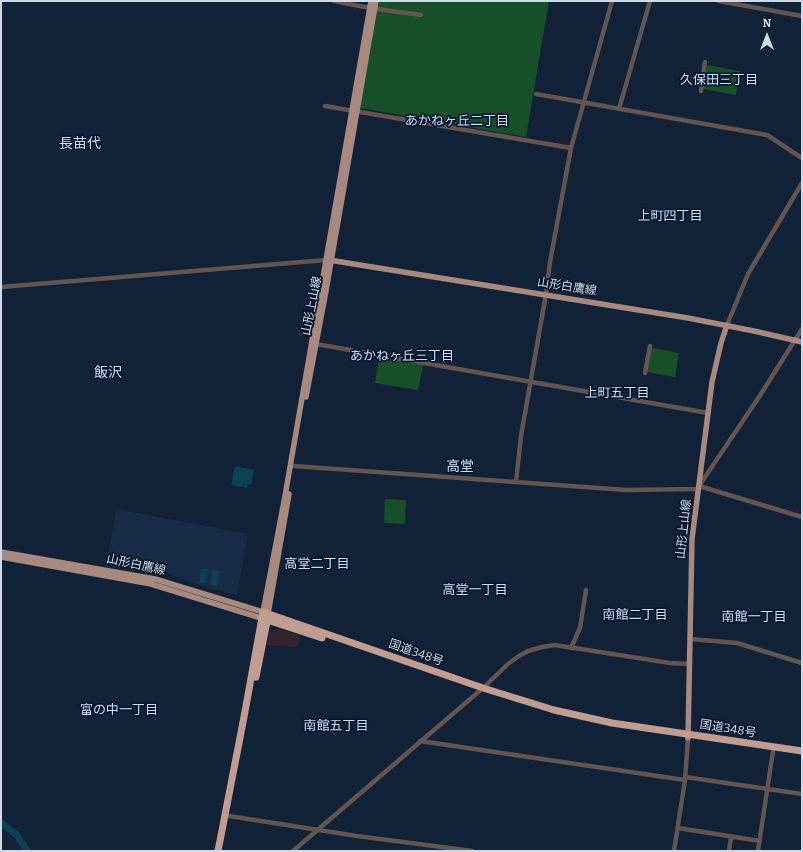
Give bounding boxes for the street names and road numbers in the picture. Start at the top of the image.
street label: 山形上山線 [299,275,325,337]
street label: 山形白鷹線 [536,275,598,299]
street label: 山形上山線 [674,498,694,560]
street label: 山形白鷹線 [105,552,167,578]
street label: 国道348号 [387,637,445,669]
street label: 国道348号 [699,717,757,741]

